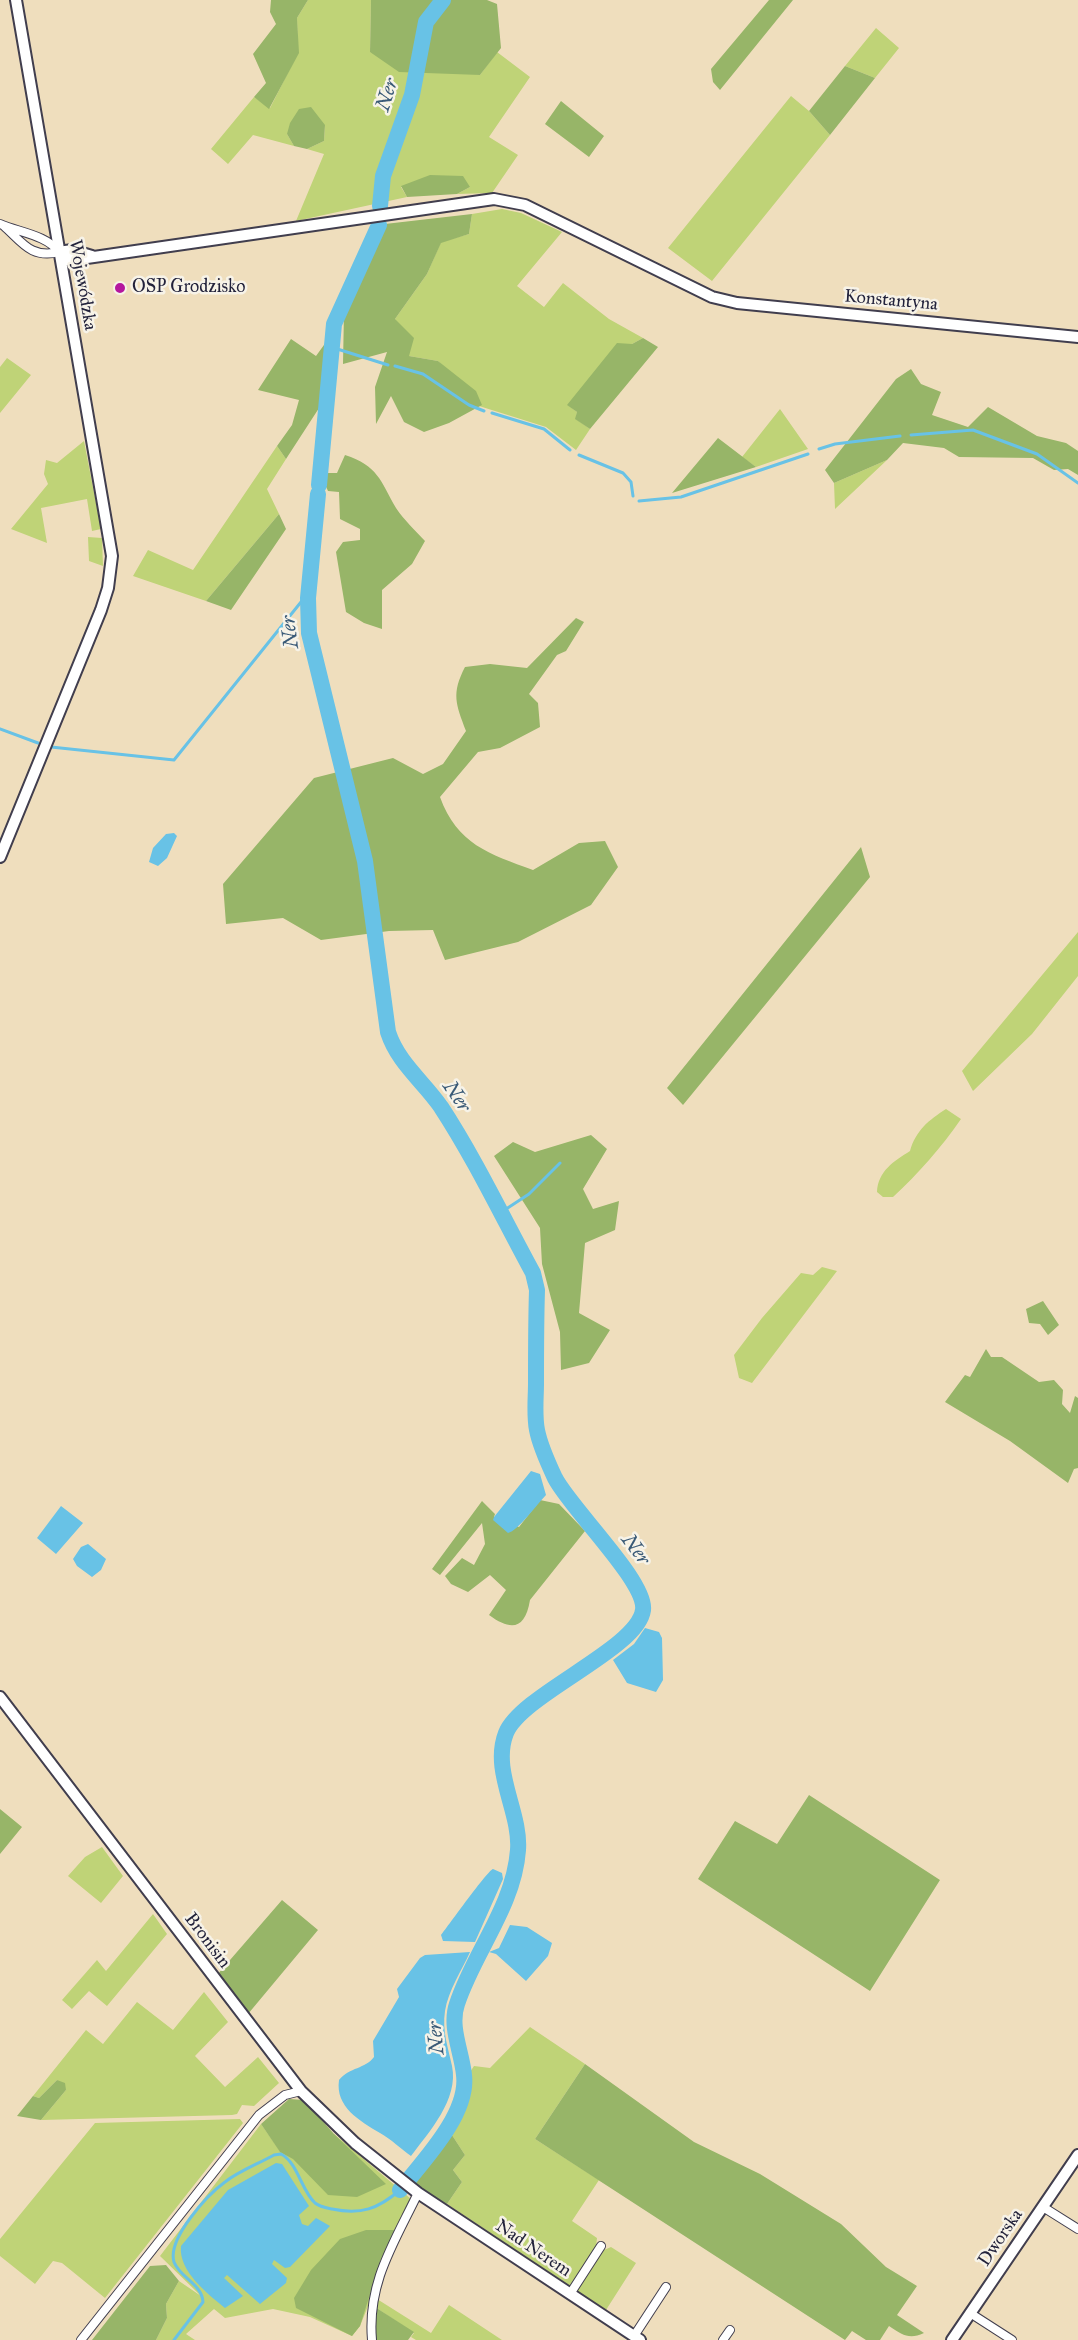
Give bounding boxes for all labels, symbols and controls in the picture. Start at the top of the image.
water label: Ner [372,76,404,114]
street label: Wojewódzka [63,238,101,332]
place label: OSP Grodzisko [132,277,245,299]
marker: OSP Grodzisko [113,281,127,295]
street label: Konstantyna [843,286,939,316]
water label: Ner [277,614,305,650]
water label: Ner [437,1077,475,1117]
water label: Ner [615,1530,655,1570]
street label: Bronisin [179,1909,235,1973]
water label: Ner [424,2021,450,2055]
street label: Dworska [974,2205,1028,2271]
street label: Nad Nerem [491,2216,575,2282]

